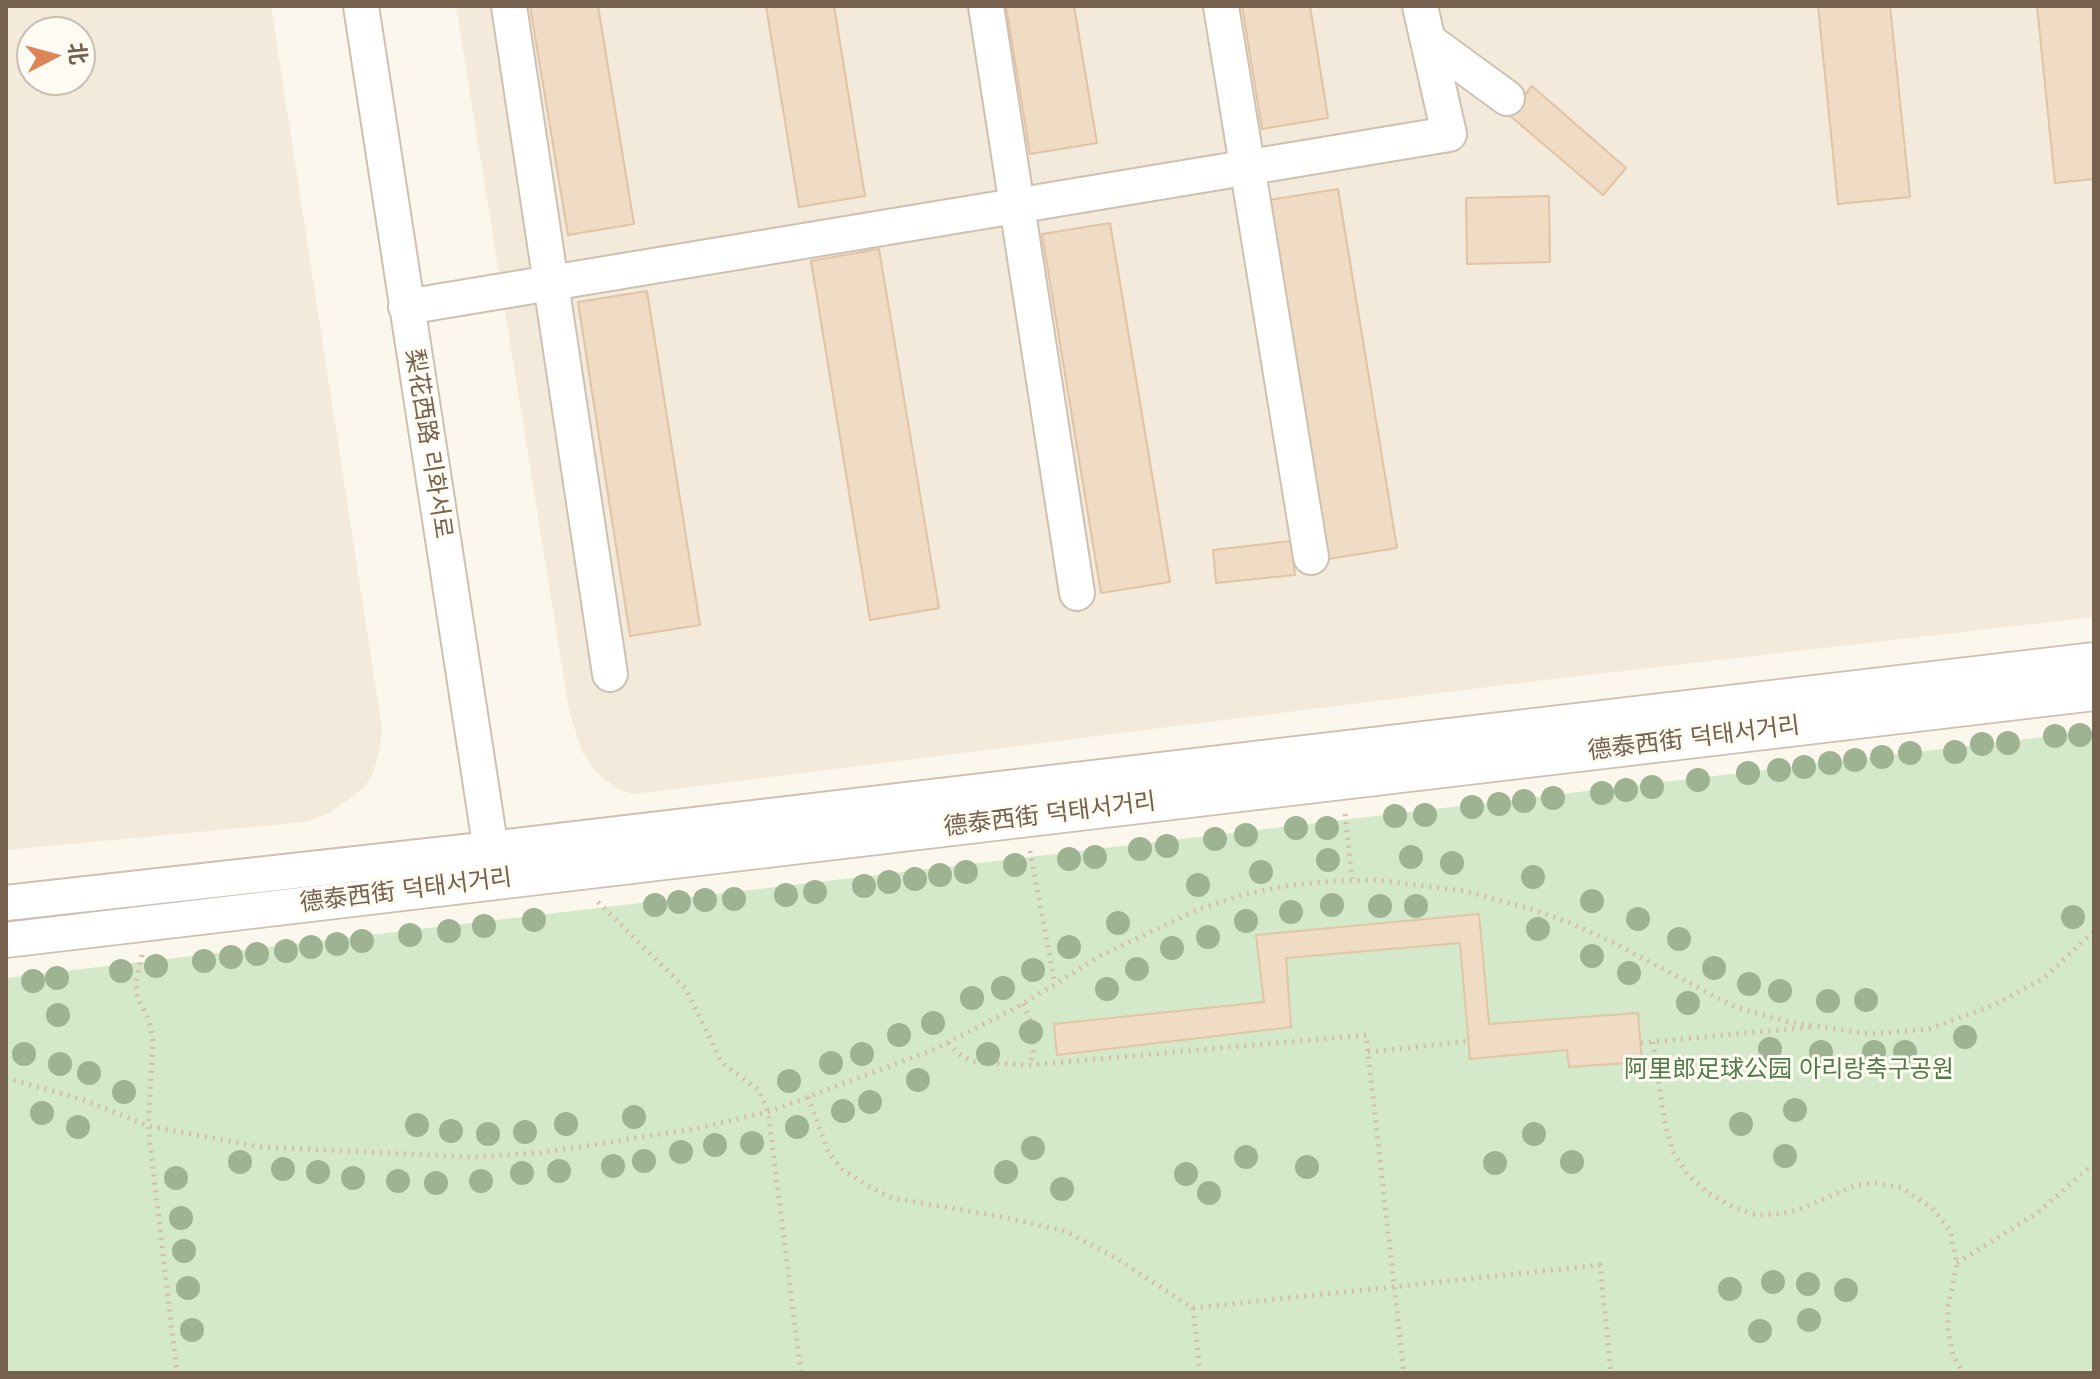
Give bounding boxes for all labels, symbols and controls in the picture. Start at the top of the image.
north arrow [16,16,96,96]
text: 北 [61,41,95,66]
street label: 梨花西路 리화서로 [398,347,456,541]
street label: 德泰西街 덕태서거리 [1586,713,1802,767]
street label: 德泰西街 덕태서거리 [942,789,1158,843]
street label: 德泰西街 덕태서거리 [298,865,514,919]
park label: 阿里郎足球公园 아리랑축구공원 [1624,1057,1954,1085]

